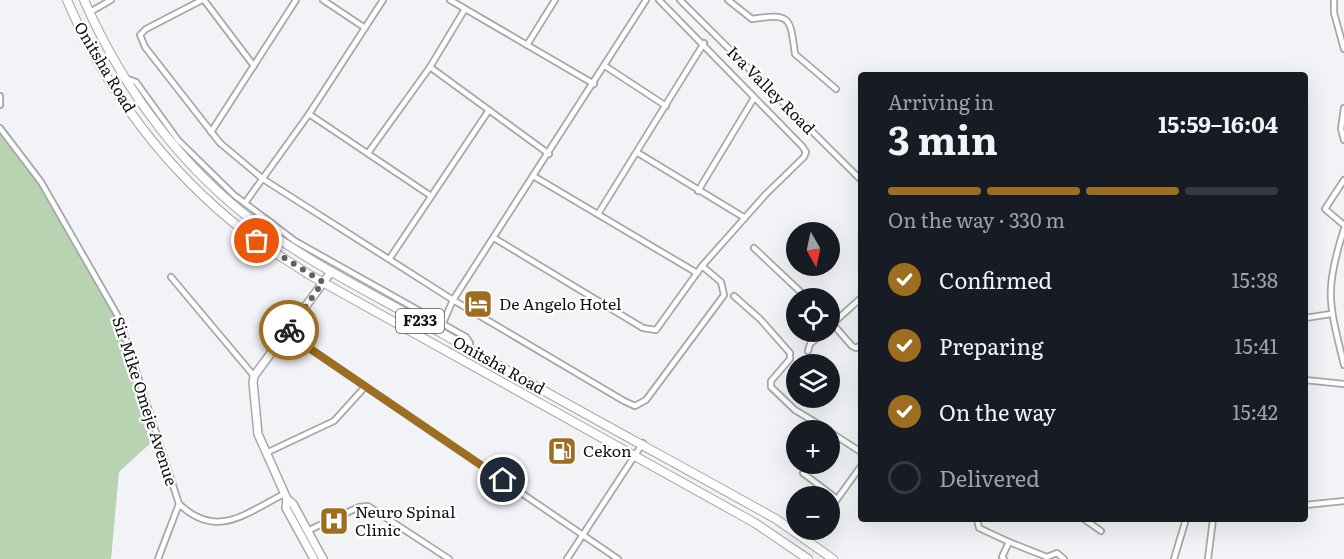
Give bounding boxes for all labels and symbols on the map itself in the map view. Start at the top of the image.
street label: Onitsha Road [69,16,143,117]
street label: Iva Valley Road [722,40,821,139]
pin [231,215,282,266]
north arrow [786,222,840,276]
hotel icon: De Angelo Hotel [462,288,494,320]
place label: De Angelo Hotel [499,291,621,315]
courier [259,300,319,360]
road number: F233 [396,309,444,333]
street label: Sir Mike Omeje Avenue [107,313,185,488]
street label: Onitsha Road [449,329,550,399]
fuel station icon: Cekon [546,435,578,467]
place label: Cekon [583,438,632,462]
pin [477,454,528,505]
place label: Neuro Spinal Clinic [355,499,455,541]
hospital icon: Neuro Spinal Clinic [318,505,350,537]

